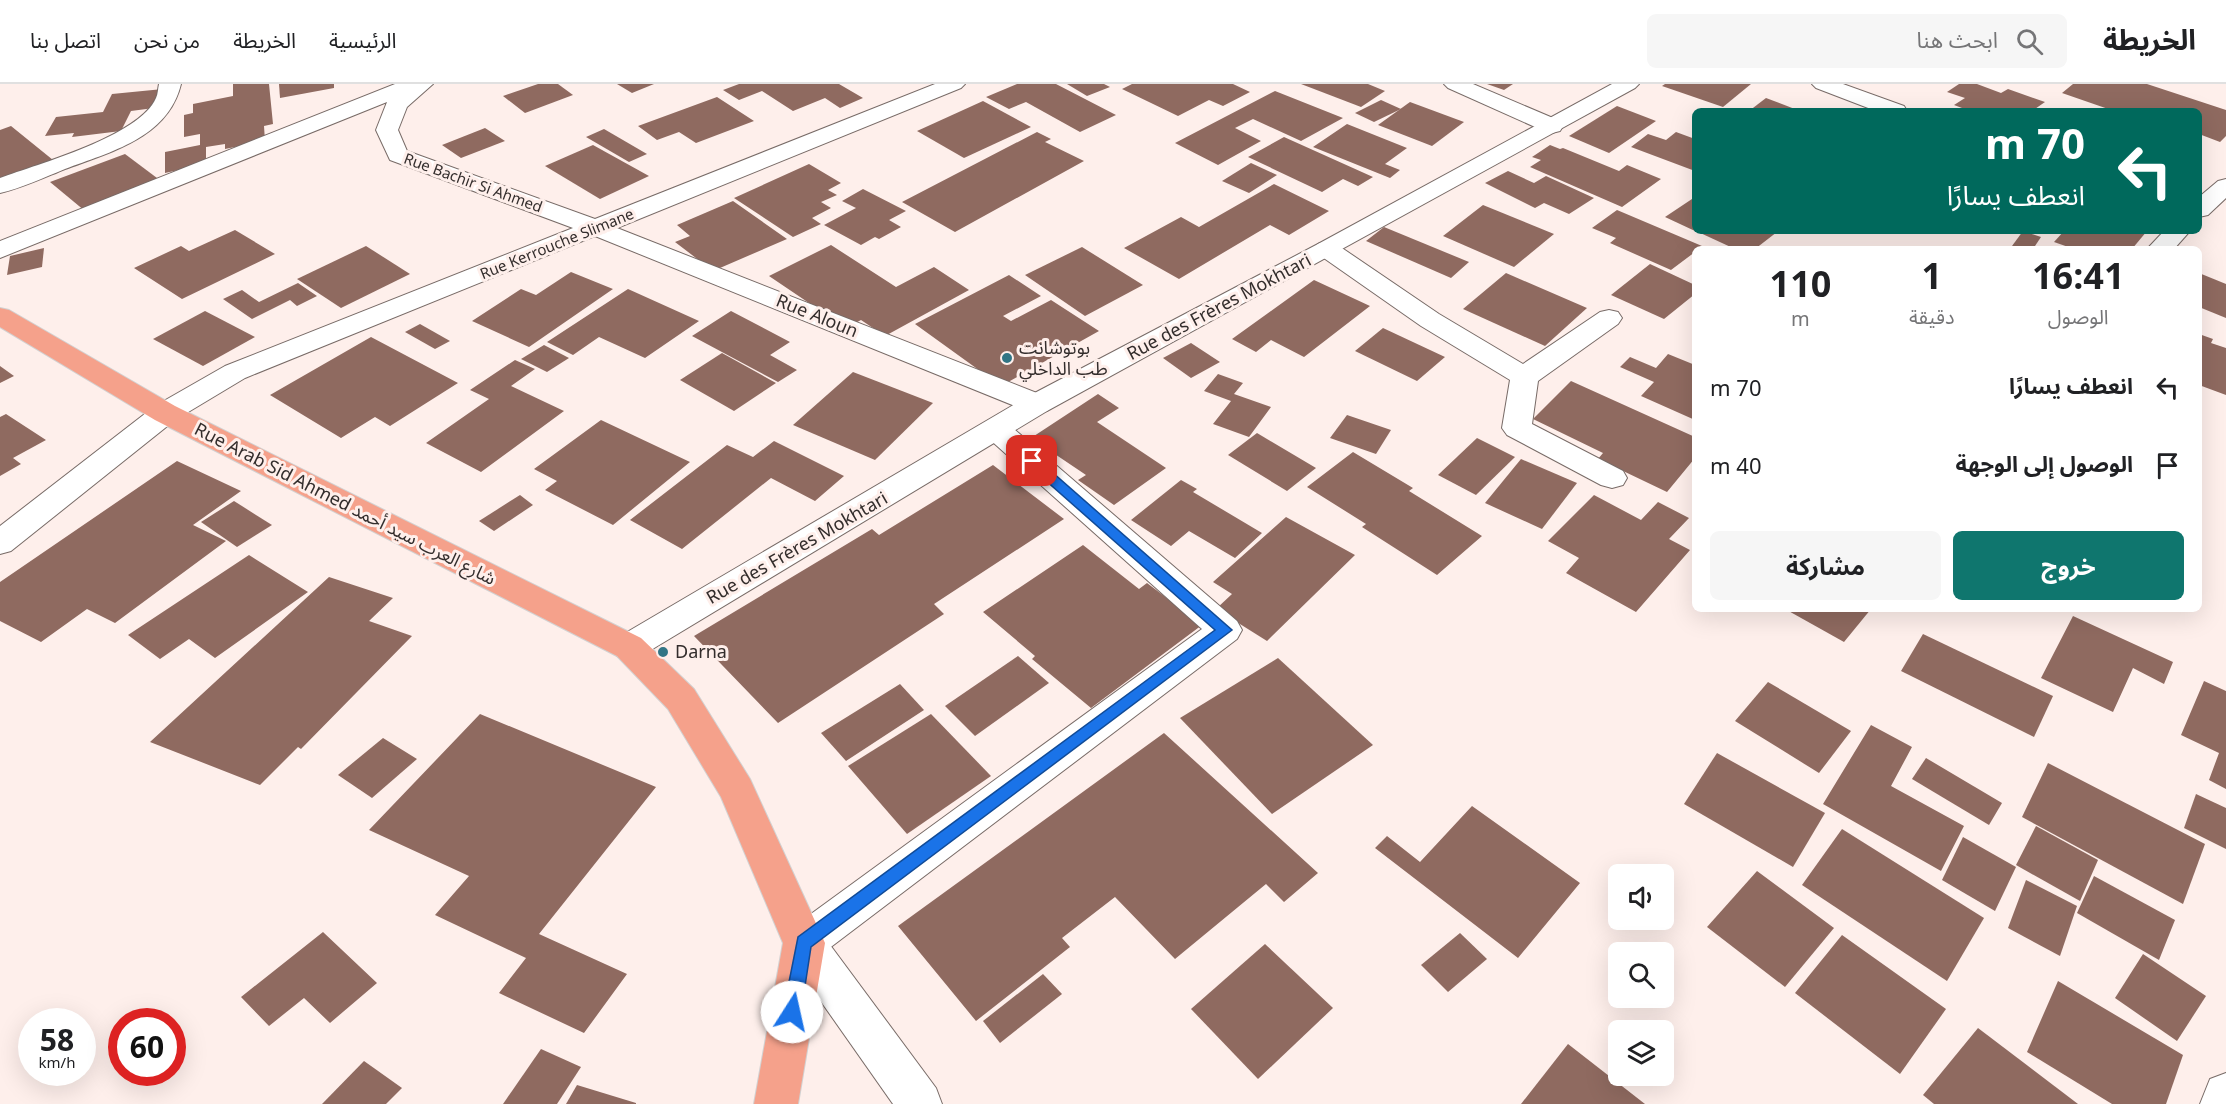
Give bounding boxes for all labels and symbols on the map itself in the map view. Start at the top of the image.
street label: Rue Bachir Si Ahmed [401,148,545,216]
street label: Rue Kerrouche Slimane [477,203,636,283]
street label: Rue des Frères Mokhtari [1122,247,1315,365]
street label: Rue Aloun [773,288,862,342]
place label: بوتوشانت طب الداخلي [1019,335,1108,382]
marker: بوتوشانت طب الداخلي [1000,351,1014,365]
street label: Rue Arab Sid Ahmed شارع العرب سيد أحمد [189,416,500,592]
pin [1006,435,1057,486]
street label: Rue des Frères Mokhtari [702,485,891,609]
place label: Darna [675,639,727,663]
marker: Darna [656,645,670,659]
position arrow [760,980,824,1044]
speed limit sign: 60 [108,1008,186,1086]

